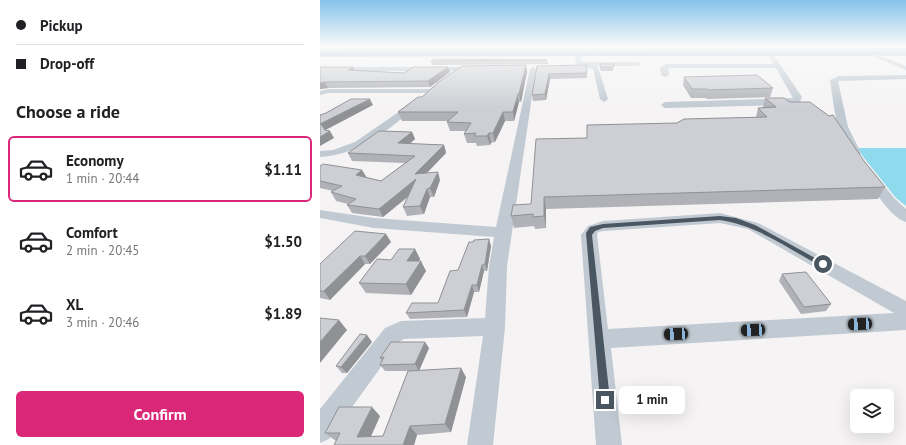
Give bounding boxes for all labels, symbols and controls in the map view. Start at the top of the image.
text: Pickup [40,16,83,35]
text: Drop-off [40,54,94,73]
text: Choose a ride [16,100,120,123]
icon: car [18,151,54,187]
text: Economy [66,151,124,170]
text: $1.11 [264,160,302,179]
text: 1 min · 20:44 [66,170,139,187]
icon: car [18,223,54,259]
text: Comfort [66,223,118,242]
text: $1.50 [264,232,302,251]
text: 2 min · 20:45 [66,242,139,259]
route start [814,255,832,273]
icon: car [18,295,54,331]
text: XL [66,295,83,314]
text: $1.89 [264,304,302,323]
text: 3 min · 20:46 [66,314,139,331]
car [848,317,872,331]
car [741,323,765,337]
car [664,327,688,341]
callout: 1 min [619,386,685,414]
map controls [850,389,894,433]
button: layers [850,389,894,433]
button: Confirm [16,391,304,437]
route end [596,391,614,409]
text: 1 min [636,391,668,408]

